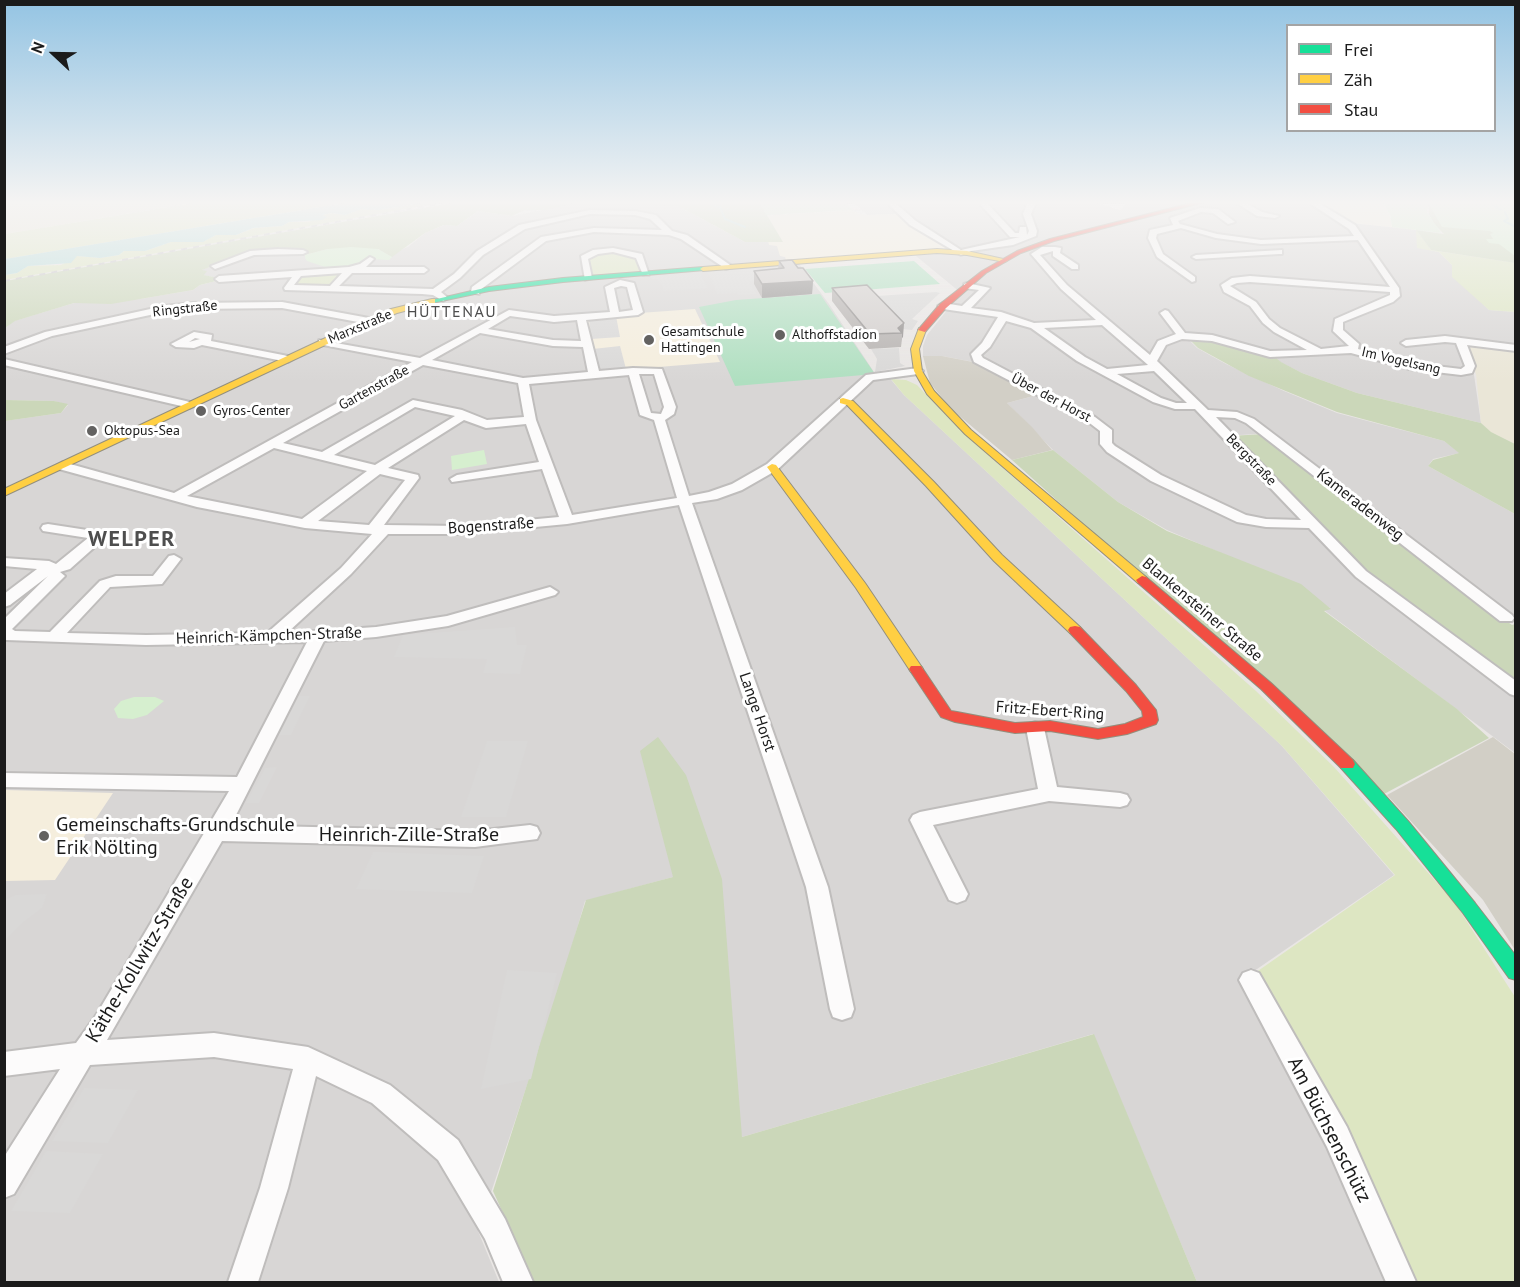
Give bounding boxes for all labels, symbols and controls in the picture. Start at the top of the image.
north arrow [24,24,84,84]
legend [1286,24,1496,132]
text: Frei [1344,38,1373,61]
text: N [26,39,49,56]
text: Zäh [1344,68,1373,91]
text: Stau [1344,98,1378,121]
street label: Ringstraße [152,297,218,321]
district label: HÜTTENAU [407,302,497,322]
street label: Marxstraße [326,306,394,348]
place label: Gesamtschule Hattingen [661,324,744,356]
place label: Althoffstadion [792,327,877,343]
marker: Althoffstadion [773,328,787,342]
marker: Gesamtschule Hattingen [642,333,656,347]
street label: Im Vogelsang [1360,344,1442,378]
street label: Gartenstraße [336,362,412,414]
street label: Über der Horst [1008,370,1094,426]
place label: Gyros-Center [213,403,290,419]
marker: Gyros-Center [194,404,208,418]
place label: Oktopus-Sea [104,423,180,439]
marker: Oktopus-Sea [85,424,99,438]
street label: Bergstraße [1222,431,1280,489]
street label: Kameradenweg [1313,465,1407,545]
street label: Bogenstraße [447,513,535,539]
district label: WELPER [88,527,176,553]
street label: Blankensteiner Straße [1138,554,1266,666]
street label: Heinrich-Kämpchen-Straße [176,623,362,649]
street label: Lange Horst [734,670,780,754]
street label: Fritz-Ebert-Ring [995,698,1105,724]
place label: Gemeinschafts-Grundschule Erik Nölting [56,813,295,860]
street label: Heinrich-Zille-Straße [319,823,499,847]
marker: Gemeinschafts-Grundschule Erik Nölting [37,829,51,843]
street label: Käthe-Kollwitz-Straße [81,873,199,1047]
street label: Am Büchsenschütz [1282,1053,1376,1207]

